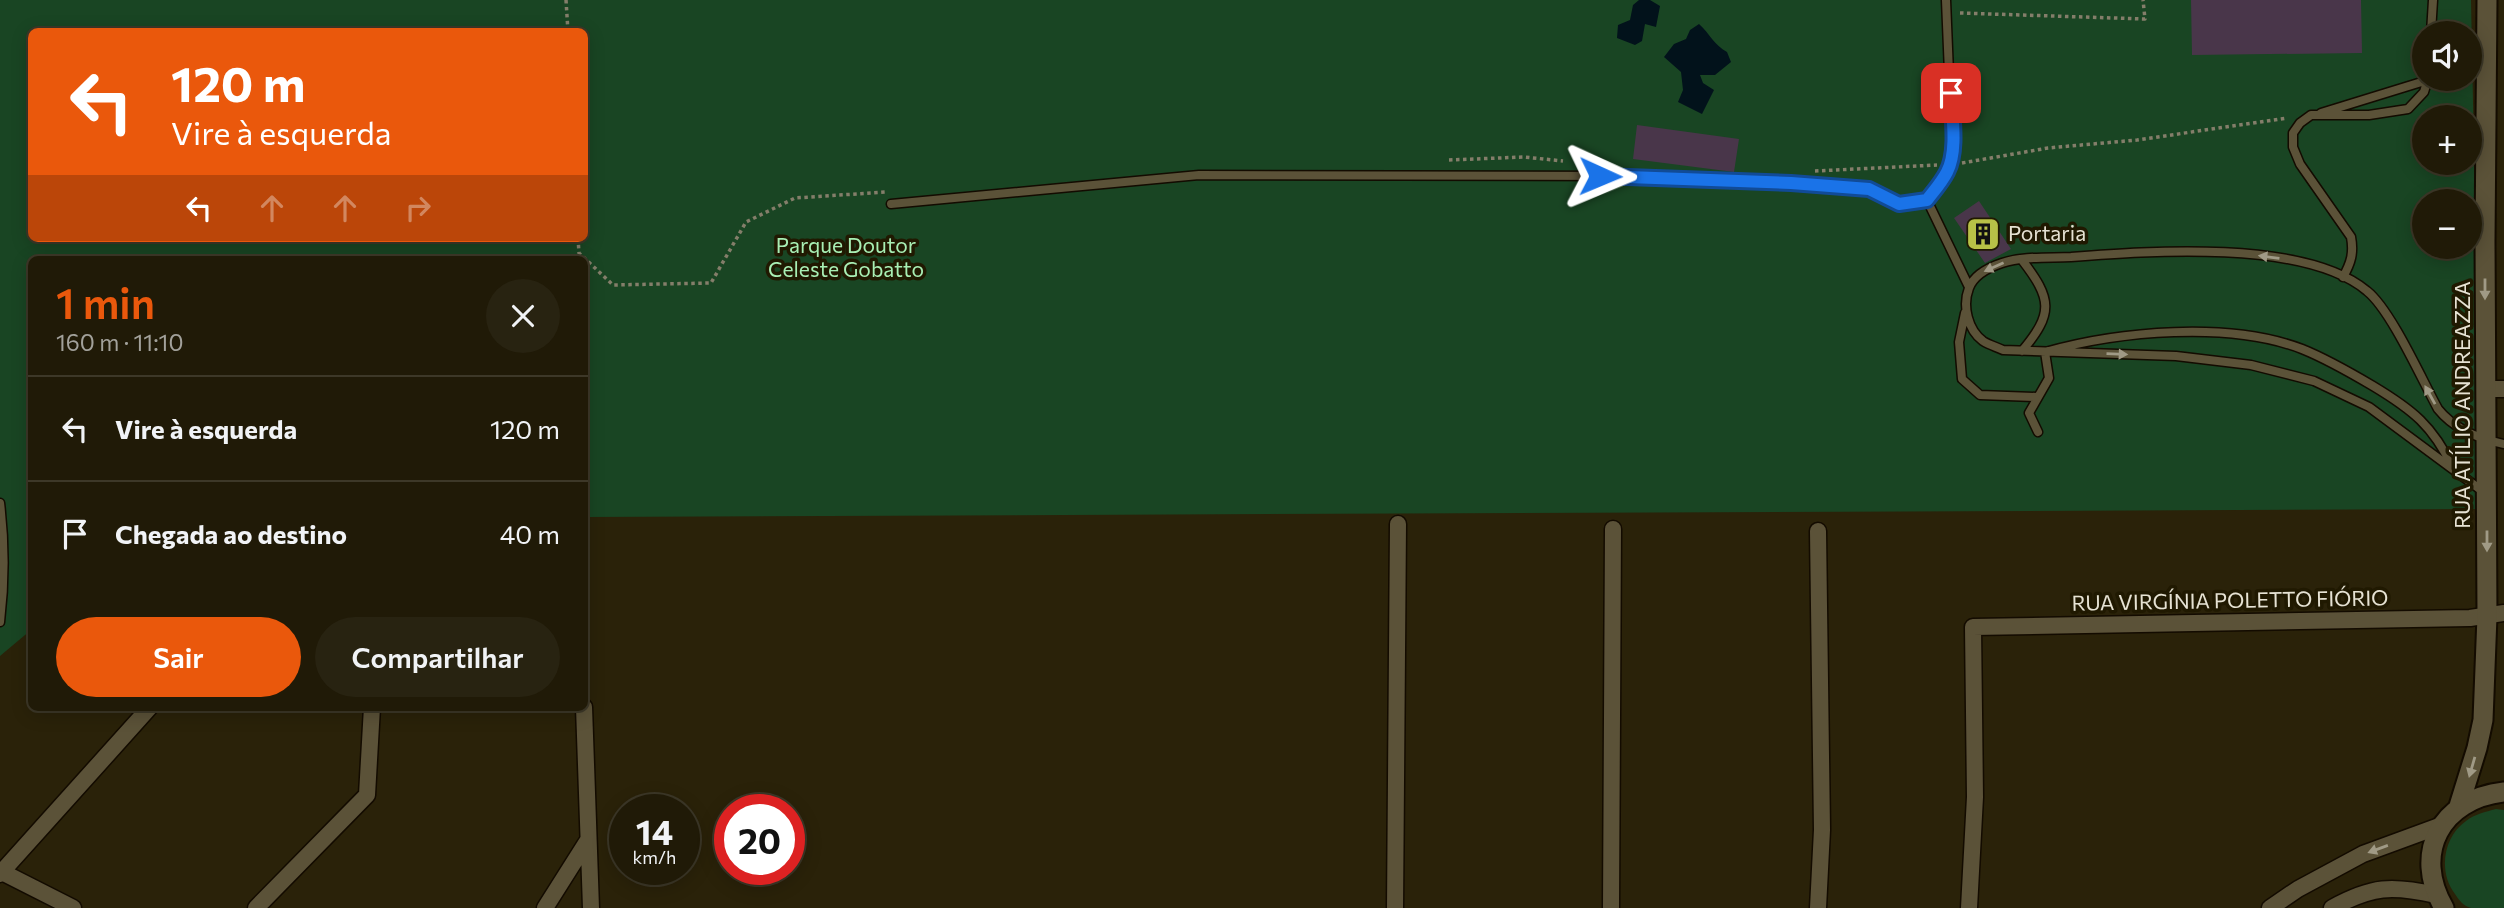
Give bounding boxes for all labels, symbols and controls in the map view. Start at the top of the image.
map controls [2412,21,2482,259]
button: sound [2412,21,2482,91]
text: 120 m [171,52,305,112]
icon: left [56,56,147,147]
pin [1921,63,1981,123]
icon: arrive [1932,74,1970,112]
button: + [2412,105,2482,175]
text: Vire à esquerda [171,112,392,152]
position arrow [1563,139,1637,213]
icon: left [180,189,218,227]
icon: ahead [253,189,291,227]
icon: ahead [326,189,364,227]
icon: right [399,189,437,227]
button: − [2412,189,2482,259]
building icon: Portaria [1964,215,2002,253]
place label: Portaria [2008,220,2086,245]
park label: Parque Doutor Celeste Gobatto [768,232,924,281]
one-way arrow [2258,251,2280,262]
one-way arrow [1984,261,2004,273]
text: 1 min [56,276,155,328]
one-way arrow [2479,278,2491,300]
button: close [486,279,560,353]
street label: RUA ATÍLIO ANDREAZZA [2449,281,2474,529]
text: 160 m · 11:10 [56,328,183,356]
one-way arrow [2106,349,2128,360]
one-way arrow [2424,385,2436,405]
icon: left [56,410,94,448]
text: Vire à esquerda [115,413,297,444]
text: 120 m [490,413,560,444]
icon: arrive [56,515,94,553]
text: Chegada ao destino [115,518,347,549]
text: 40 m [500,518,560,549]
one-way arrow [2481,530,2493,552]
street label: RUA VIRGÍNIA POLETTO FIÓRIO [2071,584,2389,615]
button: Sair [56,617,301,697]
button: Compartilhar [315,617,560,697]
one-way arrow [2466,757,2476,778]
speed limit sign: 20 [714,794,805,885]
text: 14 [636,809,673,852]
one-way arrow [2367,843,2388,854]
text: km/h [633,846,676,868]

